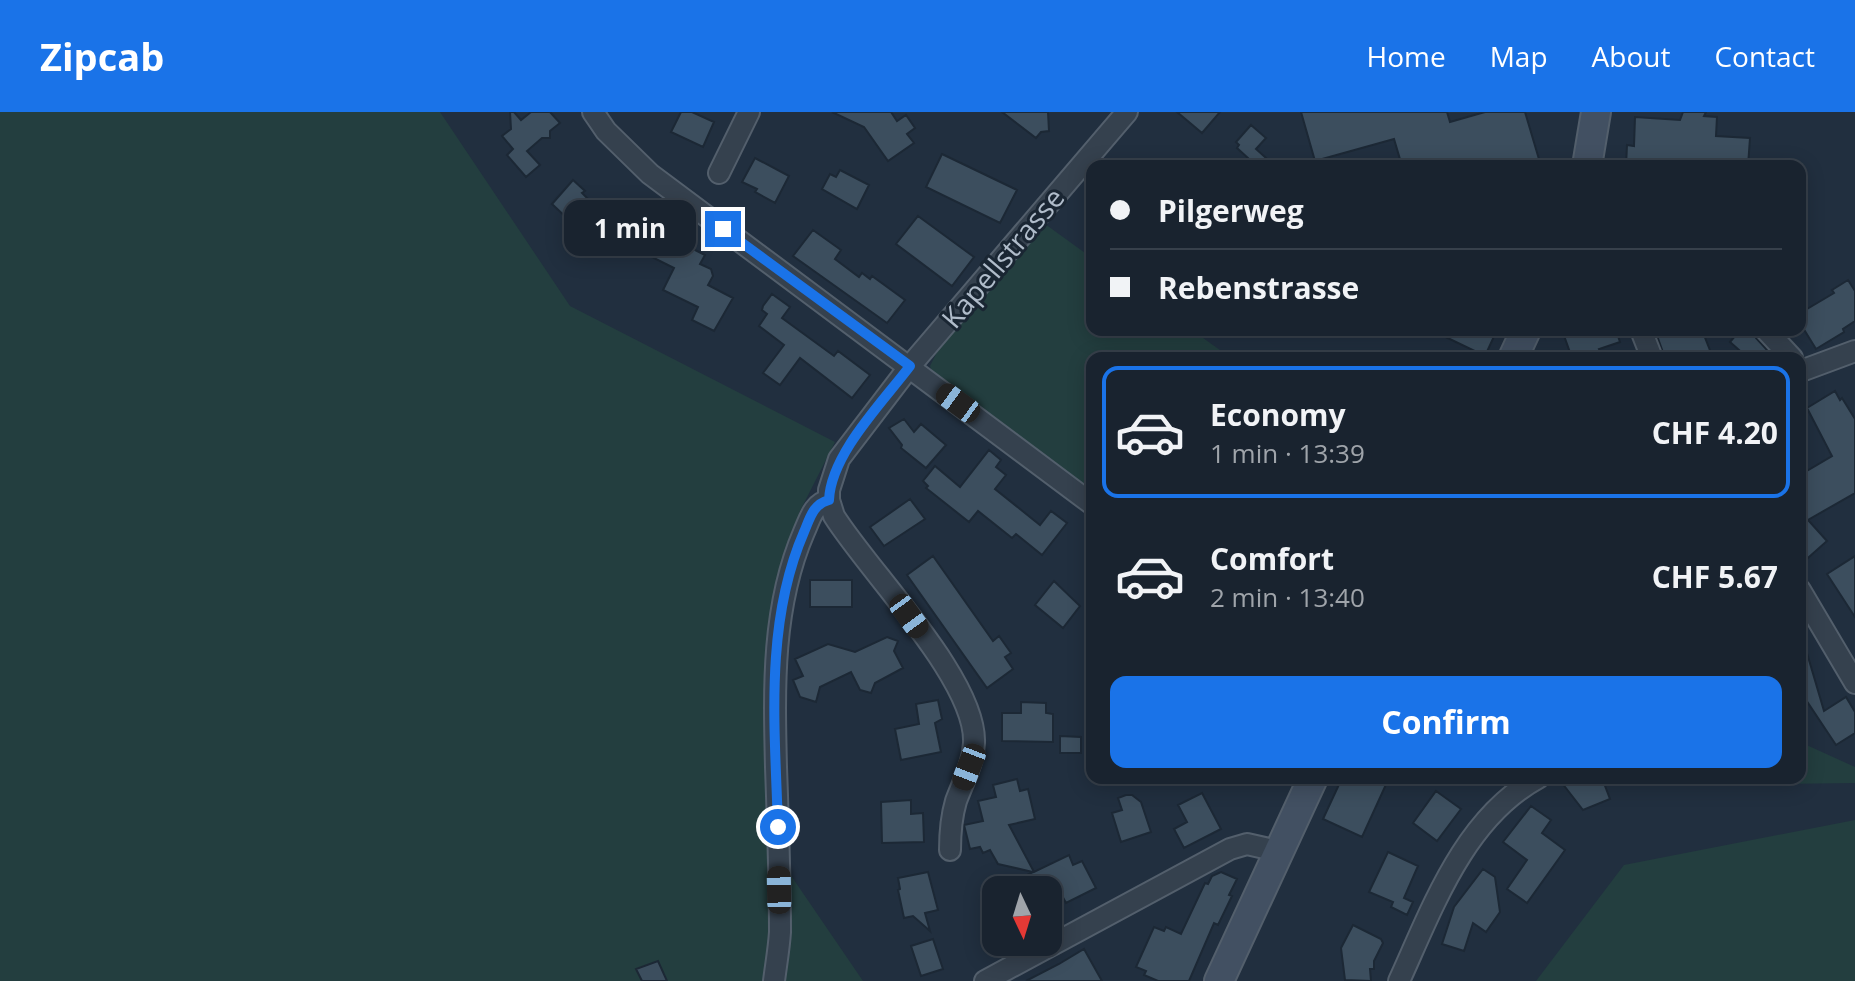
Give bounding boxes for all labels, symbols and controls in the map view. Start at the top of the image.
text: Zipcab [40,30,164,82]
text: Home [1367,37,1446,75]
text: Map [1490,37,1548,75]
text: About [1592,37,1670,75]
text: Contact [1714,37,1815,75]
street label: Kapellstrasse [932,179,1072,336]
text: Pilgerweg [1158,190,1304,231]
callout: 1 min [563,201,695,257]
text: 1 min [594,210,666,246]
route end [705,211,741,247]
text: Rebenstrasse [1158,267,1359,308]
car [932,379,984,427]
text: Economy [1210,394,1346,435]
icon: car [1114,396,1186,468]
text: CHF 4.20 [1652,412,1778,453]
text: 1 min · 13:39 [1210,435,1365,471]
text: Comfort [1210,538,1334,579]
icon: car [1114,540,1186,612]
text: CHF 5.67 [1652,556,1778,597]
text: 2 min · 13:40 [1210,579,1365,615]
car [885,590,933,642]
button: Confirm [1110,676,1782,768]
car [949,740,989,794]
route start [760,809,796,845]
car [767,866,791,914]
north arrow [982,876,1062,956]
map controls [982,876,1062,956]

